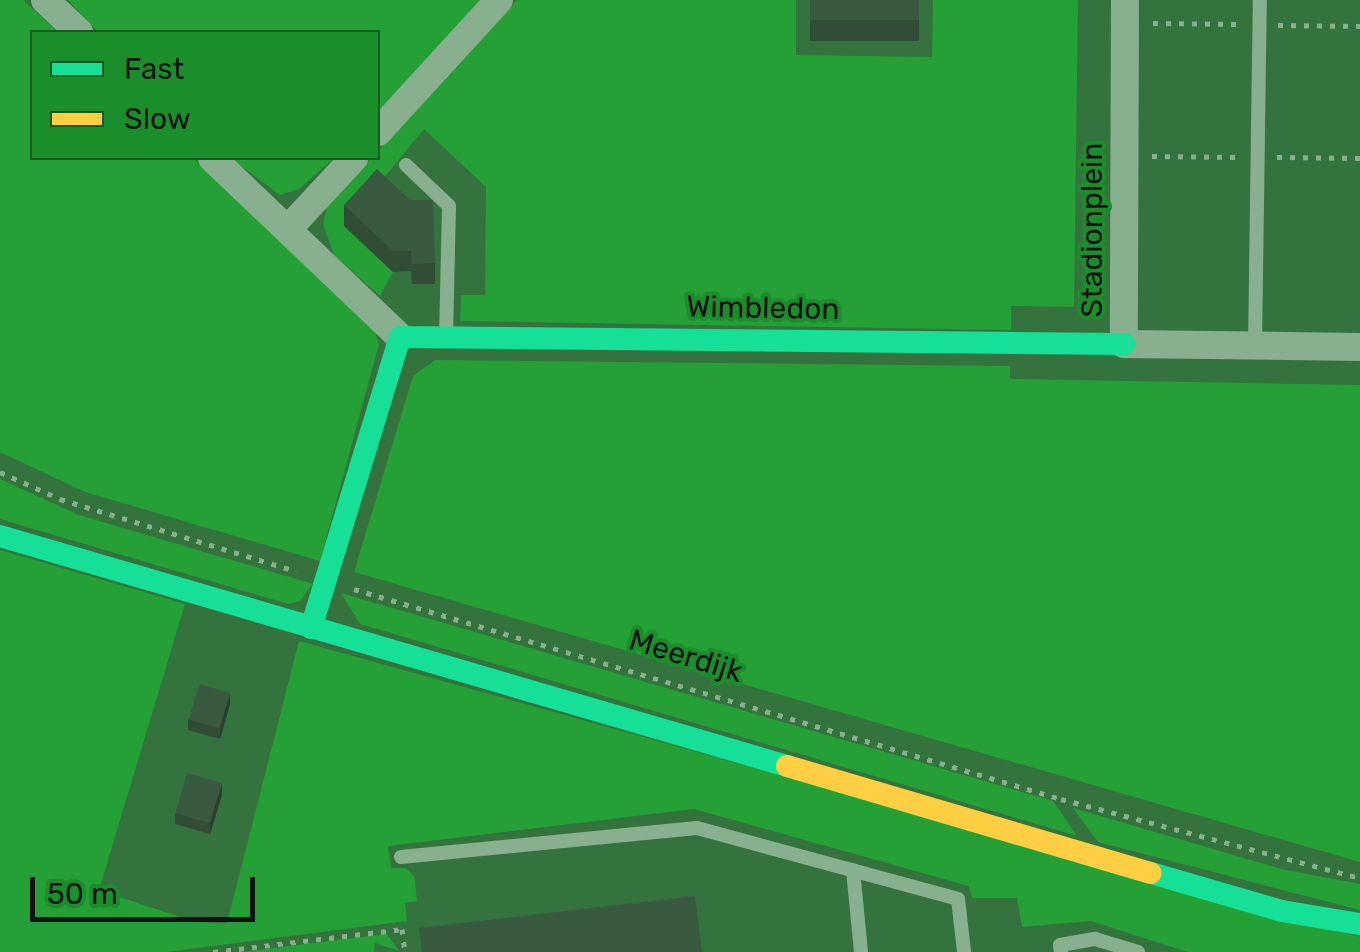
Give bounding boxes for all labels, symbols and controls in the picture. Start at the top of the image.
legend [30,30,380,160]
text: Fast [124,51,184,87]
text: Slow [124,101,191,137]
street label: Stadionplein [1074,143,1110,317]
street label: Wimbledon [686,289,840,327]
street label: Meerdijk [625,622,747,690]
scale bar [35,857,260,919]
text: 50 m [47,876,118,912]

